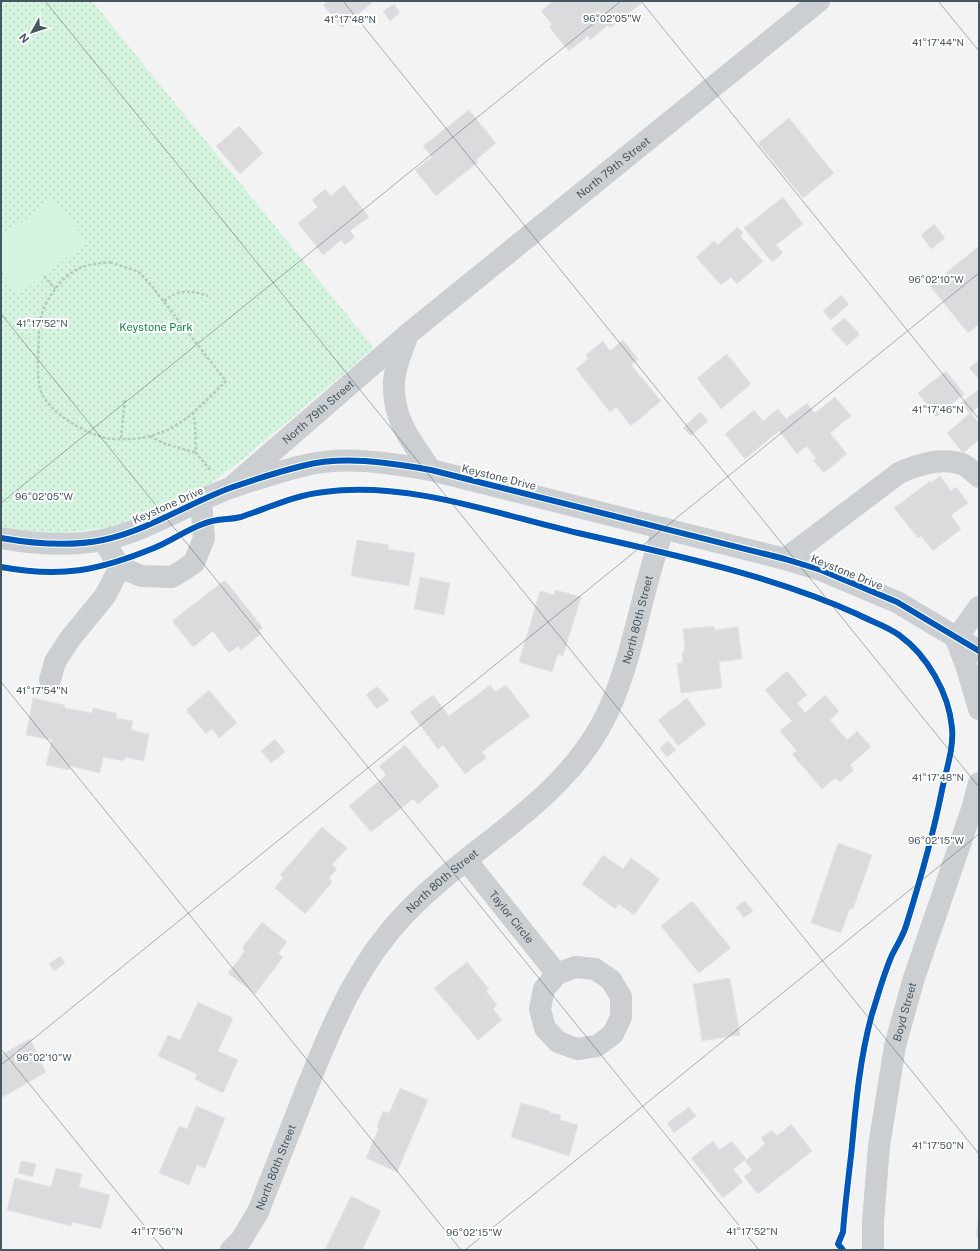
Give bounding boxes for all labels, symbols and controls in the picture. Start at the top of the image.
north arrow [12,12,52,52]
text: 96°02'05"W [583,12,641,24]
text: 41°17'48"N [324,13,376,25]
text: N [17,31,32,45]
text: 41°17'44"N [912,36,964,48]
street label: North 79th Street [574,134,652,201]
text: 96°02'10"W [908,273,964,285]
text: 41°17'52"N [16,317,68,329]
park label: Keystone Park [119,321,193,333]
street label: North 79th Street [280,378,356,446]
text: 41°17'46"N [912,403,964,415]
street label: Keystone Drive [460,462,538,492]
street label: Keystone Drive [131,484,205,526]
text: 96°02'05"W [15,490,73,502]
street label: Keystone Drive [809,552,885,592]
street label: North 80th Street [620,574,655,665]
text: 41°17'54"N [16,684,68,696]
text: 41°17'48"N [912,771,964,783]
text: 96°02'15"W [908,834,964,846]
street label: North 80th Street [404,847,480,915]
street label: Taylor Circle [487,888,536,946]
street label: Boyd Street [891,981,918,1043]
text: 96°02'10"W [16,1051,72,1063]
street label: North 80th Street [253,1123,298,1212]
text: 41°17'50"N [912,1139,964,1151]
text: 41°17'56"N [131,1225,183,1237]
text: 41°17'52"N [726,1225,778,1237]
text: 96°02'15"W [446,1226,502,1238]

